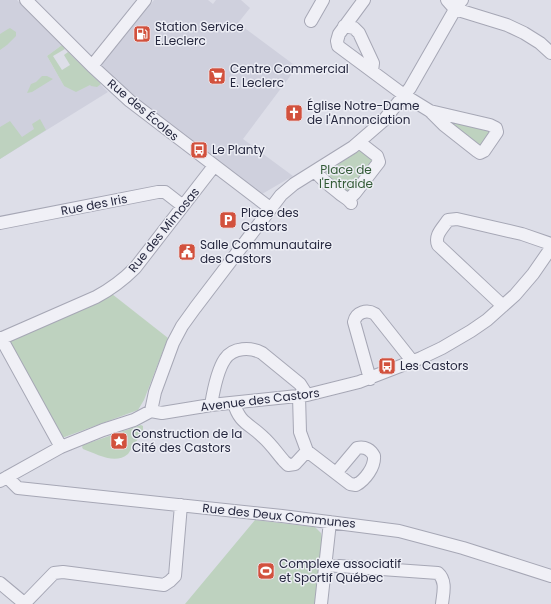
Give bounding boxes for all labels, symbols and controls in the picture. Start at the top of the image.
place label: Station Service E.Leclerc [155,18,244,49]
fuel station icon: Station Service E.Leclerc [132,24,152,44]
place label: Centre Commercial E. Leclerc [230,60,349,91]
supermarket icon: Centre Commercial E. Leclerc [207,66,227,86]
street label: Rue des Écoles [104,75,183,145]
place label: Église Notre-Dame de l'Annonciation [307,97,420,128]
church icon: Église Notre-Dame de l'Annonciation [284,103,304,123]
bus stop icon: Le Planty [189,140,209,160]
place label: Le Planty [212,141,265,158]
park label: Place de l'Entraide [319,161,373,192]
street label: Rue des Mimosas [124,184,203,276]
street label: Rue des Iris [59,190,129,219]
place label: Place des Castors [241,204,299,235]
parking icon: Place des Castors [218,210,238,230]
place label: Salle Communautaire des Castors [200,236,332,267]
public building icon: Salle Communautaire des Castors [177,242,197,262]
bus stop icon: Les Castors [377,356,397,376]
place label: Les Castors [400,357,469,374]
street label: Avenue des Castors [199,384,320,415]
place label: Construction de la Cité des Castors [132,425,242,456]
place icon: Construction de la Cité des Castors [109,431,129,451]
street label: Rue des Deux Communes [202,499,356,532]
place label: Complexe associatif et Sportif Québec [279,555,401,586]
sports icon: Complexe associatif et Sportif Québec [256,561,276,581]

